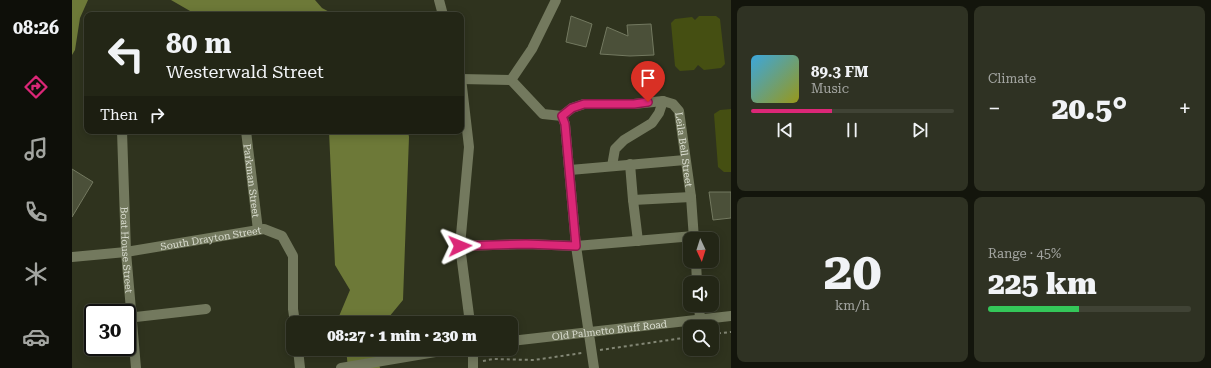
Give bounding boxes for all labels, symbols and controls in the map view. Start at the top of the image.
text: 08:26 [13,17,59,38]
text: 80 m [166,27,231,60]
icon: left [100,28,152,80]
text: Westerwald Street [166,61,324,82]
pin [631,61,665,102]
text: 89.3 FM [811,63,868,81]
icon: arrive [637,67,659,89]
text: Climate [988,71,1036,86]
icon: directions [22,73,50,101]
text: Music [811,81,849,96]
text: 20.5° [1052,91,1127,126]
text: − [988,96,1000,121]
text: + [1179,96,1191,121]
icon: right [146,104,168,126]
text: Then [100,106,138,124]
street label: Leila Bell Street [674,111,695,188]
icon: previous [774,119,796,141]
icon: pause [841,119,863,141]
icon: next [909,119,931,141]
icon: music [22,135,50,163]
street label: Parkman Street [242,143,262,218]
icon: phone [22,198,50,226]
street label: Boat House Street [119,207,135,294]
street label: South Drayton Street [159,224,262,252]
position arrow [439,225,481,267]
north arrow [683,232,719,268]
map controls [683,232,719,356]
text: 20 [823,241,882,302]
text: Range · 45% [988,246,1061,261]
icon: climate [22,260,50,288]
text: 225 km [988,266,1097,301]
button: sound [683,276,719,312]
text: km/h [835,298,870,313]
speed limit sign: 30 [84,304,136,356]
street label: Old Palmetto Bluff Road [551,318,668,342]
button: search [683,320,719,356]
icon: car [22,323,50,351]
text: 08:27 · 1 min · 230 m [327,327,477,345]

